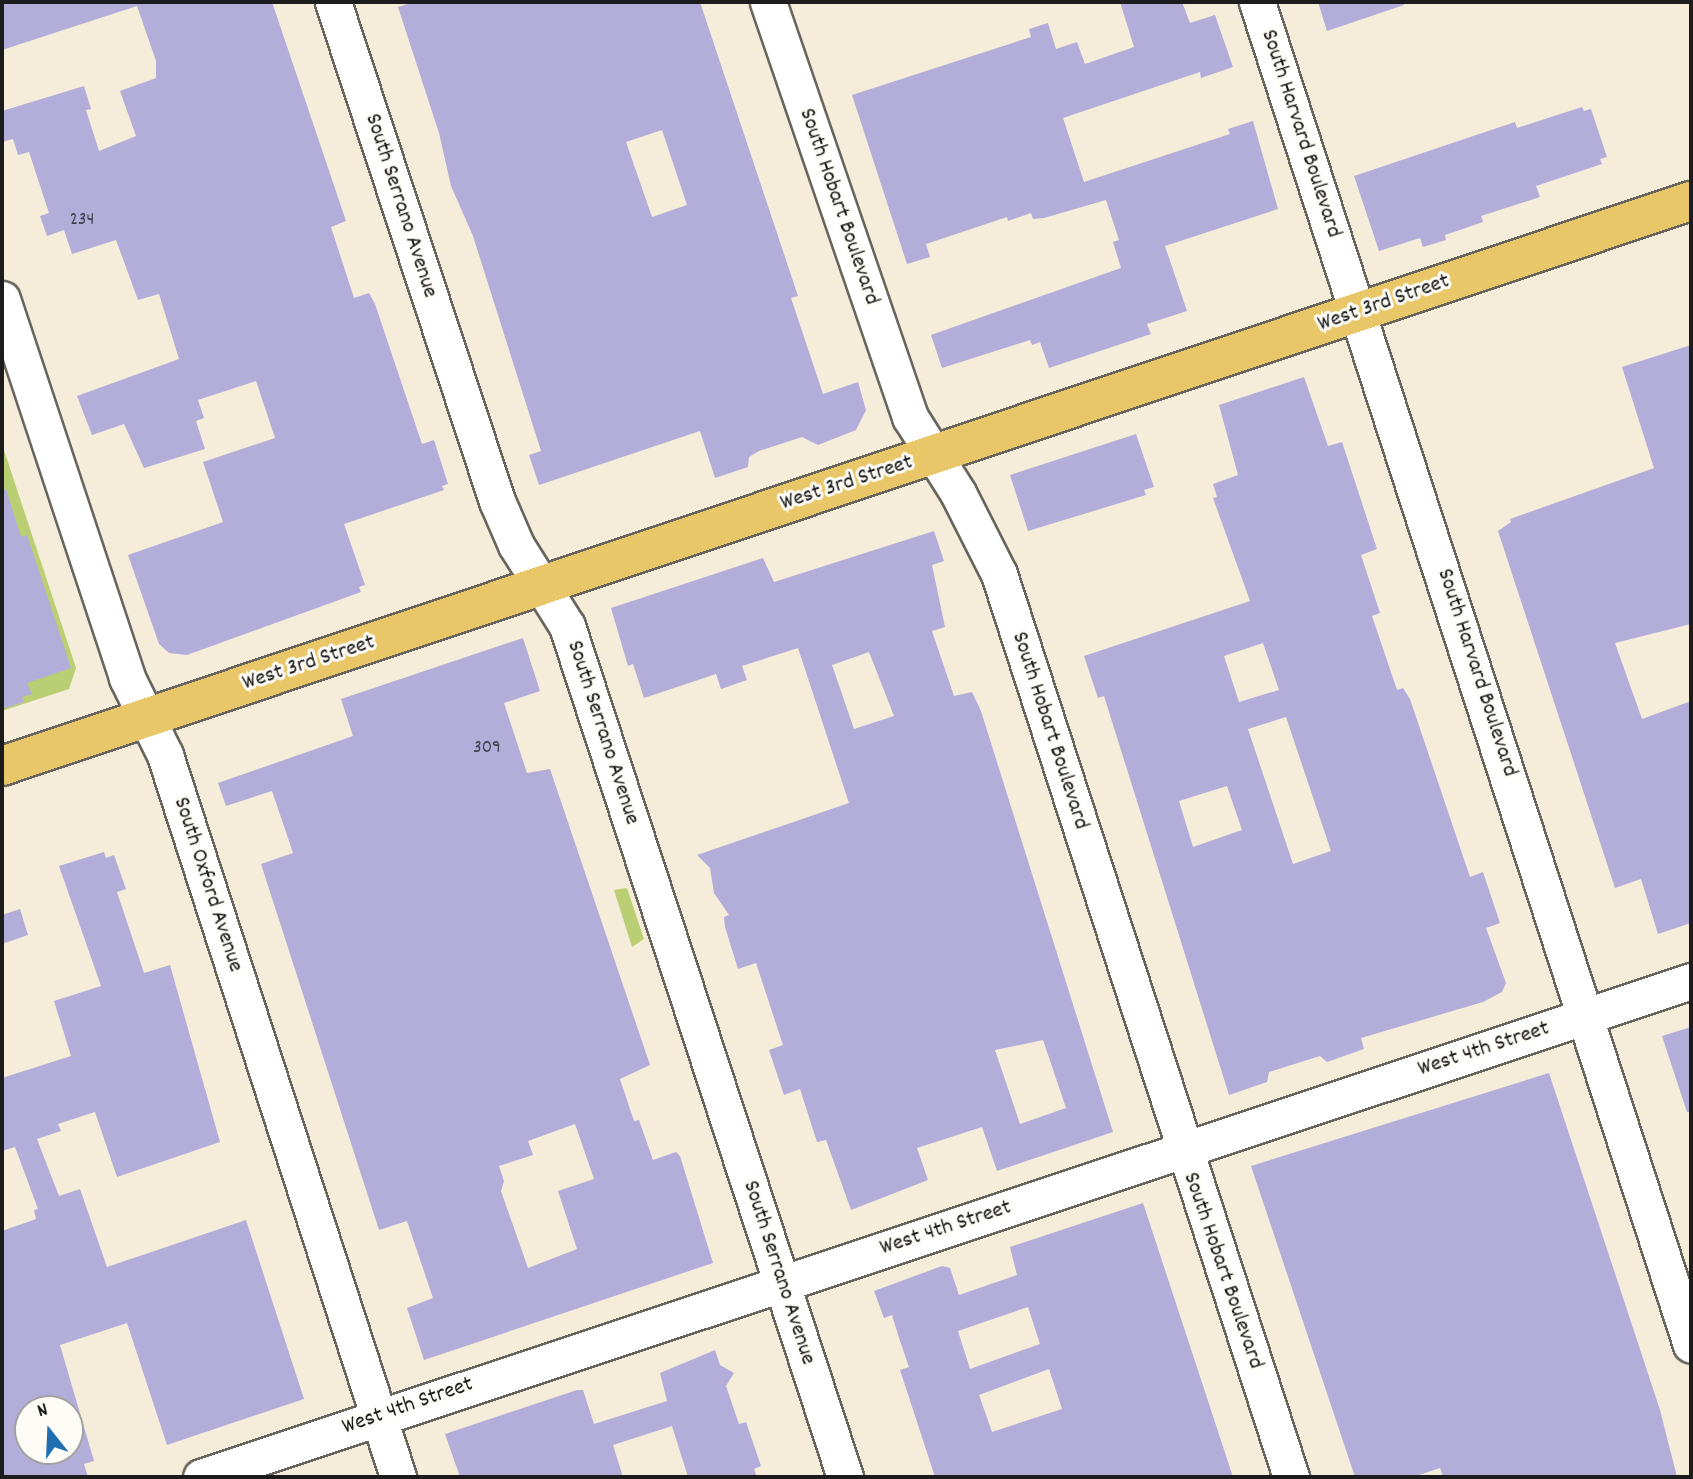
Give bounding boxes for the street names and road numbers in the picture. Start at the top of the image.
street label: South Harvard Boulevard [1253,27,1347,241]
street label: South Hobart Boulevard [791,105,885,309]
street label: South Serrano Avenue [357,111,443,301]
street label: West 3rd Street [1315,269,1453,339]
street label: West 3rd Street [777,450,917,518]
street label: South Harvard Boulevard [1429,566,1523,780]
street label: South Hobart Boulevard [1004,629,1094,833]
street label: West 3rd Street [239,630,379,698]
street label: South Serrano Avenue [559,638,645,828]
street label: South Oxford Avenue [166,794,248,976]
street label: West 4th Street [1415,1016,1553,1084]
street label: South Hobart Boulevard [1175,1169,1269,1373]
street label: South Serrano Avenue [735,1178,821,1368]
street label: West 4th Street [877,1195,1015,1263]
street label: West 4th Street [339,1372,477,1442]

